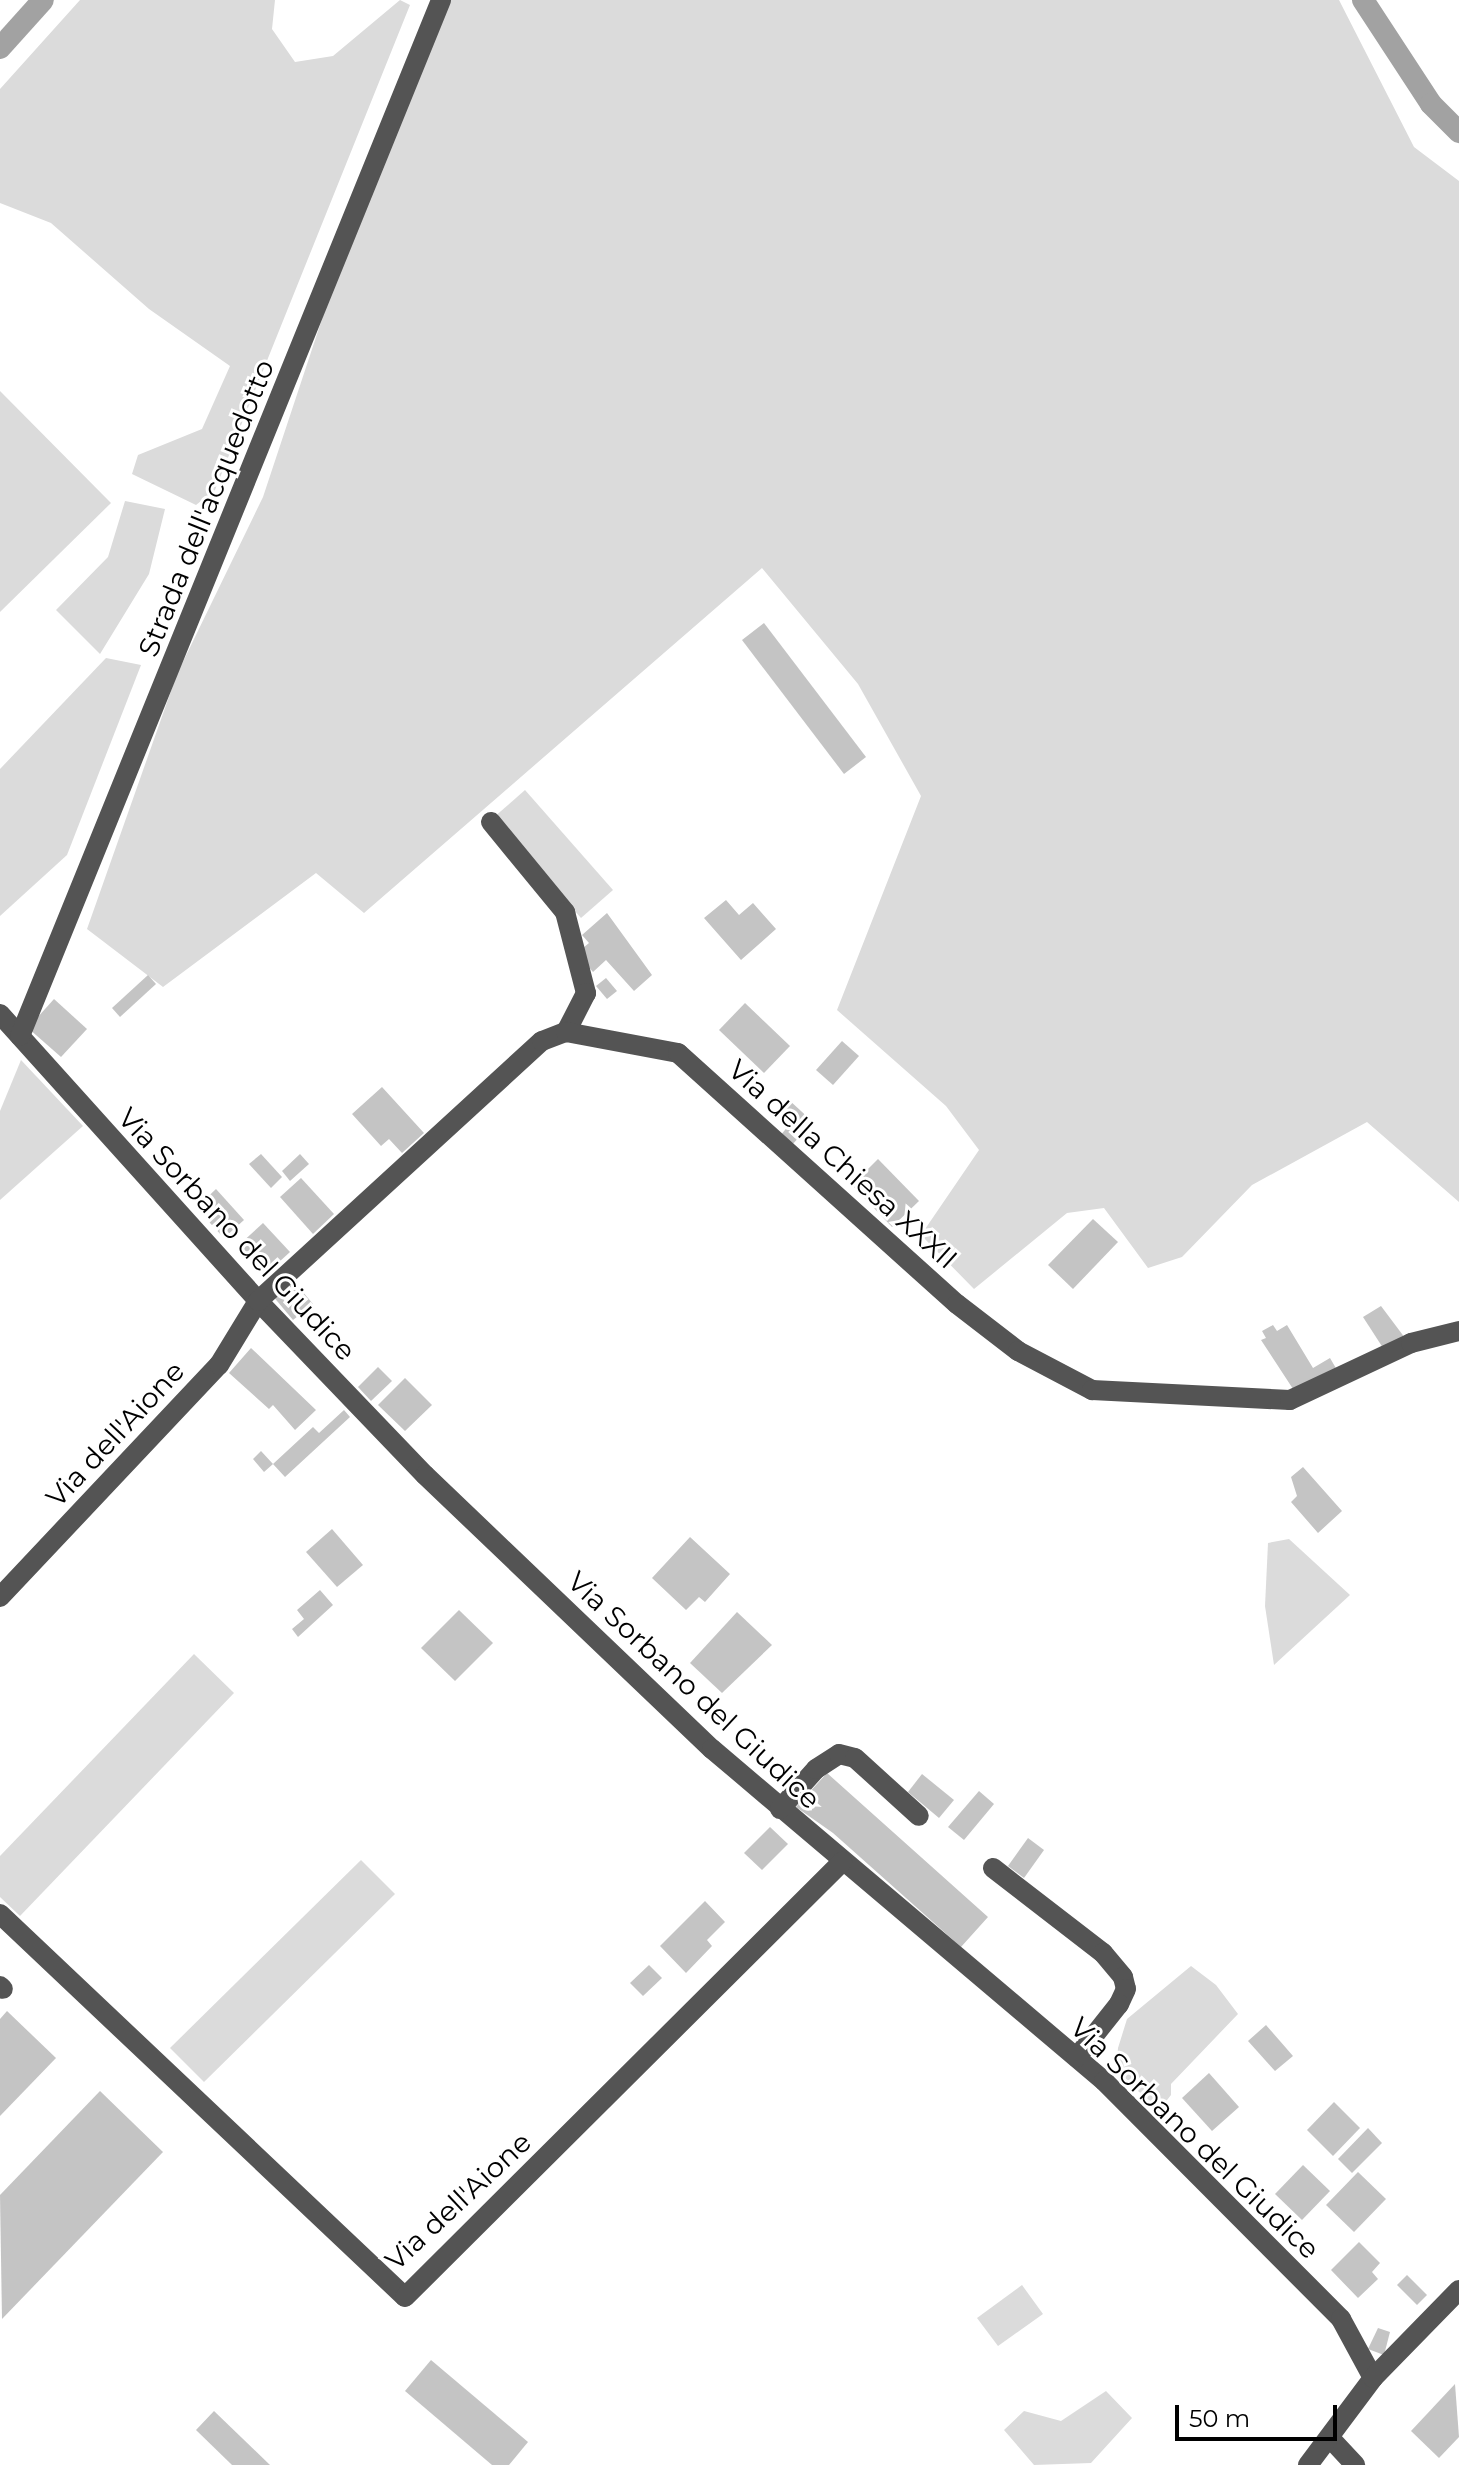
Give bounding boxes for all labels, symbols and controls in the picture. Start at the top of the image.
street label: Strada dell'acquedotto [131,355,281,661]
street label: Via della Chiesa XXXII [722,1052,964,1276]
street label: Via Sorbano del Giudice [111,1101,363,1367]
street label: Via dell'Aione [39,1354,191,1514]
street label: Via Sorbano del Giudice [561,1564,827,1816]
street label: Via Sorbano del Giudice [1064,2010,1326,2266]
street label: Via dell'Aione [378,2125,538,2277]
scale bar [1179,2389,1341,2439]
text: 50 m [1189,2404,1250,2433]

